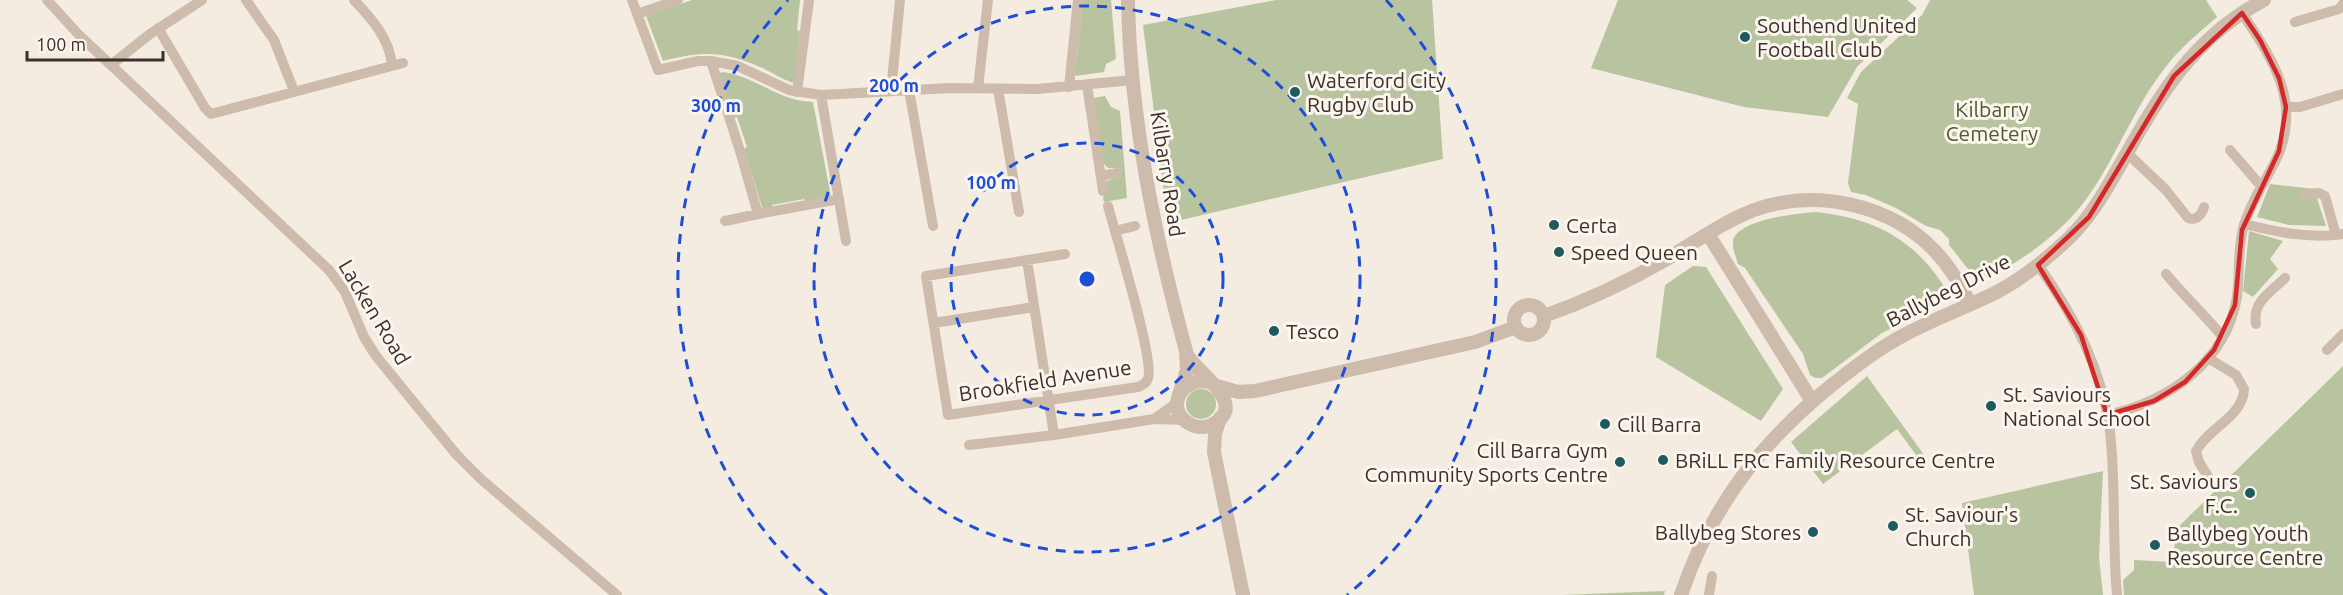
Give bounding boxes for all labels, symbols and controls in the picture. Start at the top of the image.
place label: Southend United Football Club [1757,13,1917,61]
scale bar [27,24,164,62]
marker: Southend United Football Club [1738,30,1752,44]
text: 100 m [36,34,86,54]
place label: Waterford City Rugby Club [1307,68,1446,116]
text: 200 m [869,75,919,95]
marker: Waterford City Rugby Club [1288,85,1302,99]
text: 300 m [691,95,741,115]
park label: Kilbarry Cemetery [1946,97,2038,145]
street label: Kilbarry Road [1146,110,1190,238]
text: 100 m [966,172,1016,192]
place label: Certa [1566,213,1617,237]
marker: Certa [1547,218,1561,232]
place label: Speed Queen [1571,240,1698,264]
marker: Speed Queen [1552,245,1566,259]
street label: Ballybeg Drive [1882,249,2014,331]
street label: Lacken Road [334,255,416,369]
centre of rings [1077,269,1097,289]
place label: Tesco [1286,319,1339,343]
marker: Tesco [1267,324,1281,338]
street label: Brookfield Avenue [957,354,1133,406]
place label: St. Saviours National School [2003,382,2150,430]
marker: St. Saviours National School [1984,399,1998,413]
place label: Cill Barra [1617,412,1702,436]
marker: Cill Barra [1598,417,1612,431]
place label: Cill Barra Gym Community Sports Centre [1364,438,1608,486]
place label: BRiLL FRC Family Resource Centre [1675,448,1995,472]
marker: BRiLL FRC Family Resource Centre [1656,453,1670,467]
marker: Cill Barra Gym Community Sports Centre [1613,455,1627,469]
place label: St. Saviours F.C. [2130,469,2238,517]
marker: St. Saviours F.C. [2243,486,2257,500]
place label: St. Saviour's Church [1905,502,2018,550]
marker: St. Saviour's Church [1886,519,1900,533]
place label: Ballybeg Stores [1655,520,1801,544]
place label: Ballybeg Youth Resource Centre [2167,521,2323,569]
marker: Ballybeg Stores [1806,525,1820,539]
marker: Ballybeg Youth Resource Centre [2148,538,2162,552]

